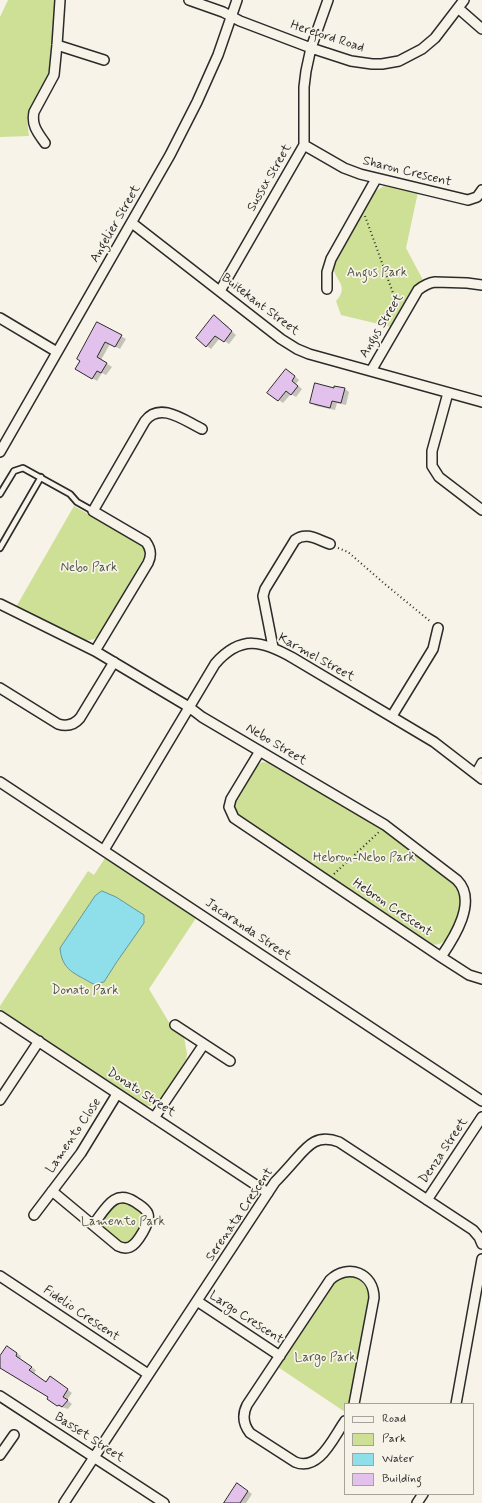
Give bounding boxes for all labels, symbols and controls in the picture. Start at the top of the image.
street label: Hereford Road [288,18,366,56]
street label: Sussex Street [244,141,296,215]
street label: Sharon Crescent [361,153,453,191]
street label: Angelier Street [87,182,145,266]
park label: Angus Park [347,265,407,281]
street label: Buitekant Street [218,271,302,339]
street label: Angus Street [357,291,407,361]
park label: Nebo Park [60,560,118,576]
street label: Karmel Street [275,631,357,685]
street label: Nebo Street [243,721,309,769]
park label: Hebron-Nebo Park [313,850,415,866]
street label: Hebron Crescent [349,876,435,940]
street label: Jacaranda Street [202,895,294,965]
park label: Donato Park [51,983,119,999]
street label: Donato Street [104,1065,178,1121]
street label: Lamento Close [43,1095,105,1177]
street label: Denza Street [416,1115,472,1187]
street label: Serenata Crescent [203,1165,277,1265]
park label: Lamento Park [81,1214,165,1230]
street label: Fidelio Crescent [40,1283,122,1345]
street label: Largo Crescent [206,1288,286,1348]
park label: Largo Park [294,1350,356,1366]
legend [344,1403,474,1495]
street label: Basset Street [51,1410,127,1466]
text: Road [382,1411,406,1427]
text: Park [382,1431,406,1447]
text: Water [382,1451,414,1467]
text: Building [382,1471,422,1487]

